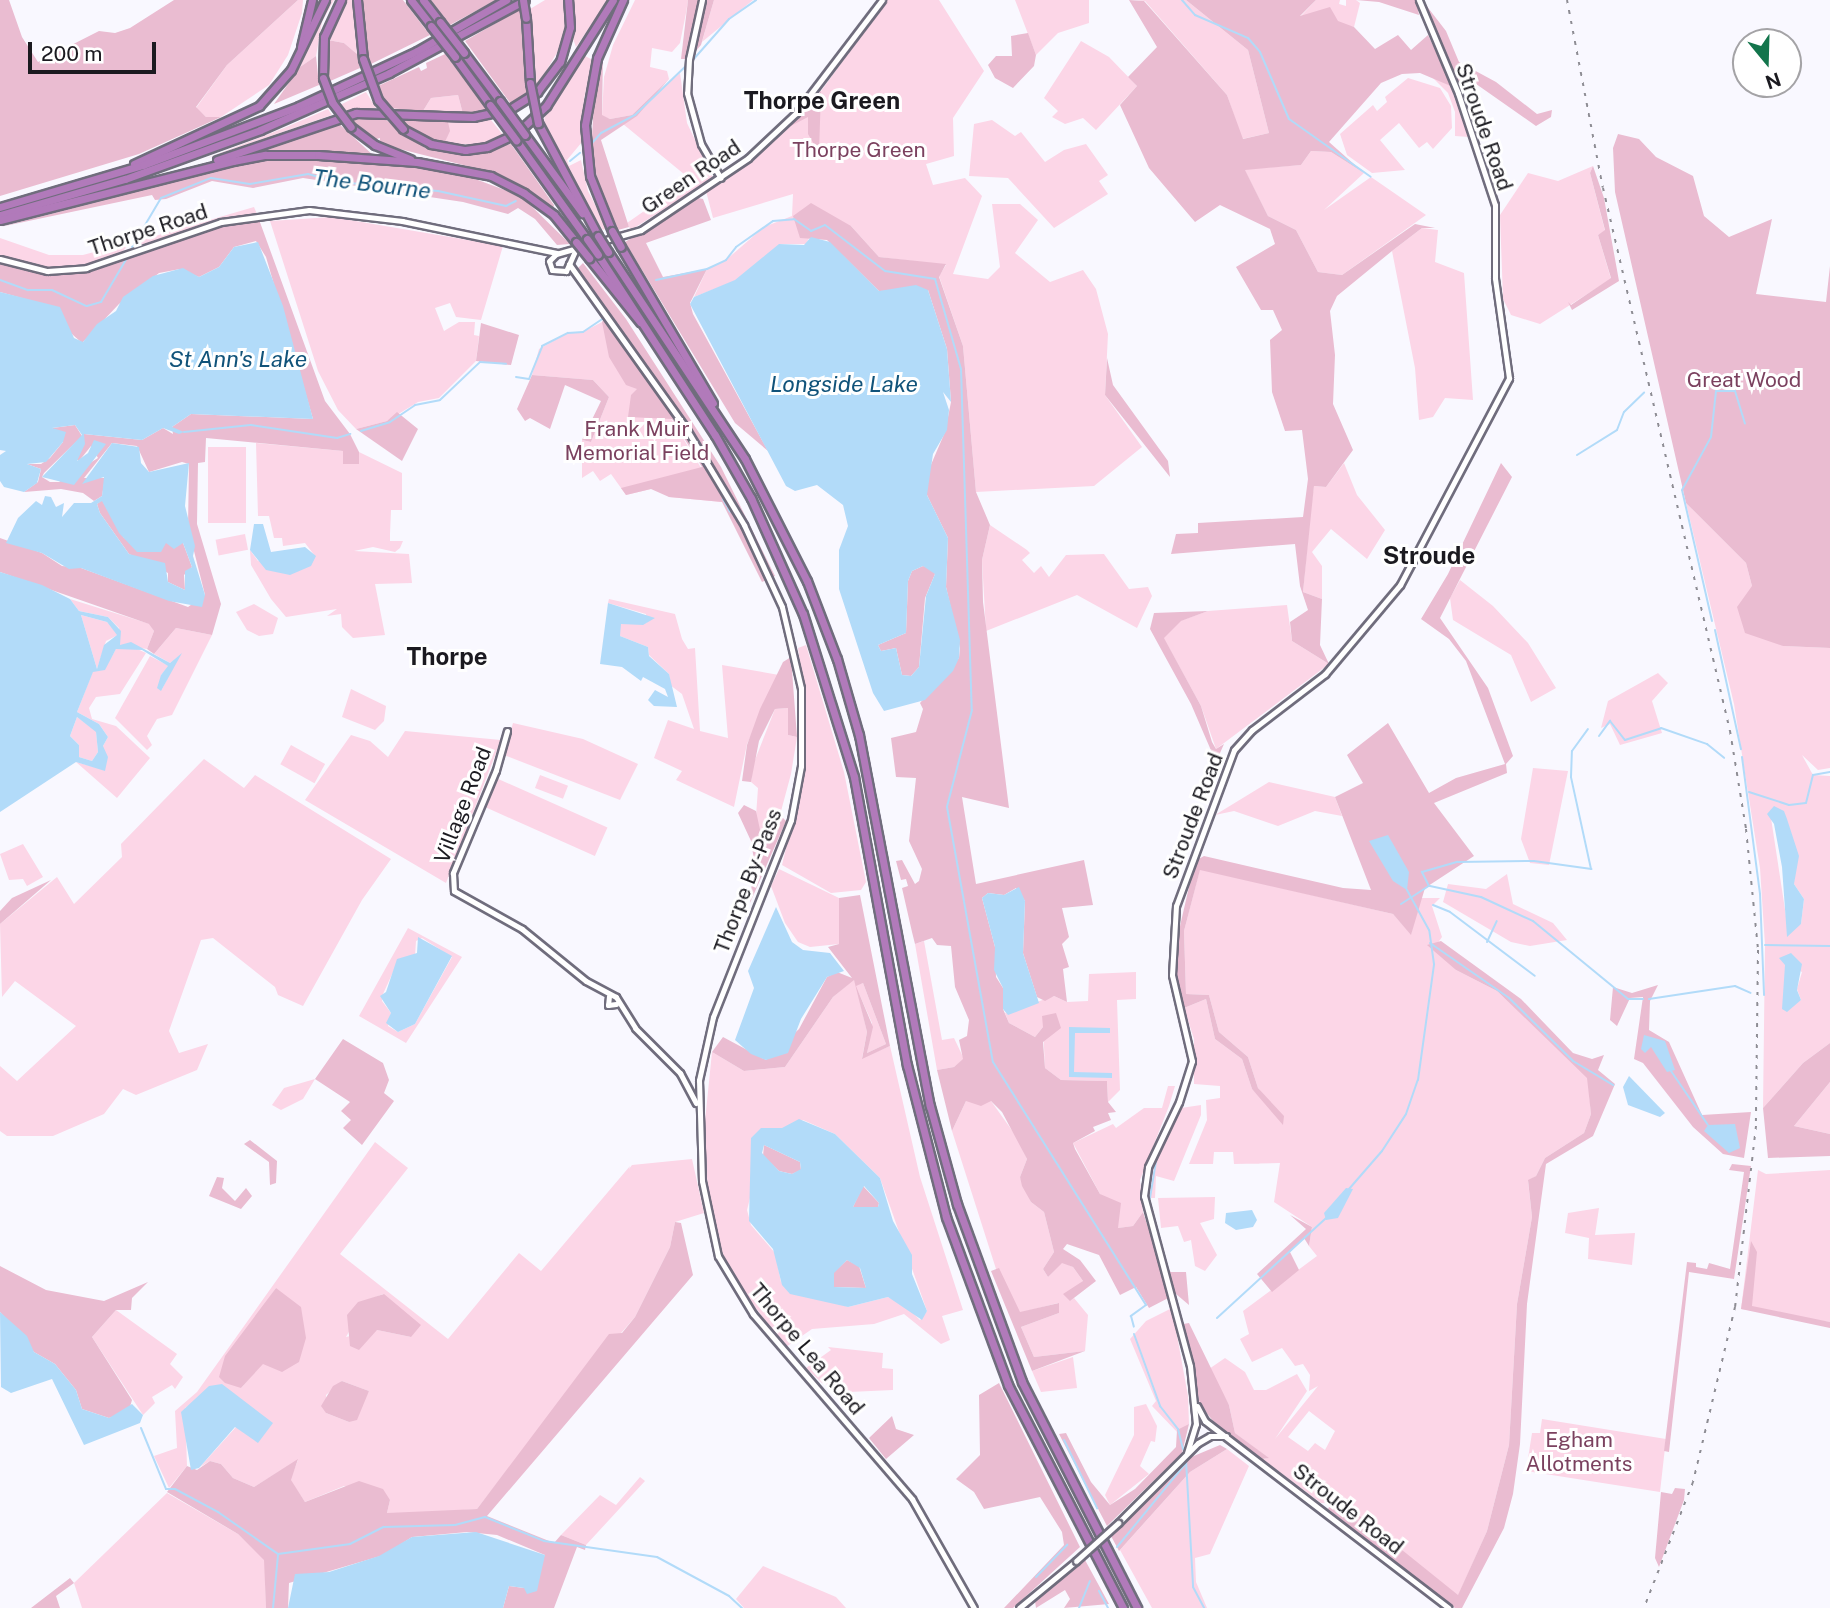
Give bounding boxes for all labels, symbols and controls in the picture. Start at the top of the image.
scale bar [32,28,159,72]
north arrow [1732,28,1802,98]
text: 200 m [41,41,102,66]
street label: Stroude Road [1450,60,1518,194]
text: N [1763,68,1784,94]
district label: Thorpe Green [744,87,900,115]
street label: Green Road [637,135,745,219]
park label: Thorpe Green [792,137,926,163]
water label: The Bourne [311,163,433,205]
street label: Thorpe Road [85,199,211,261]
water label: St Ann's Lake [169,345,307,373]
park label: Great Wood [1687,367,1801,393]
water label: Longside Lake [770,370,918,398]
park label: Frank Muir Memorial Field [565,416,709,466]
district label: Stroude [1383,542,1475,570]
district label: Thorpe [406,643,488,671]
street label: Village Road [429,743,497,867]
street label: Stroude Road [1157,749,1229,883]
street label: Thorpe By-Pass [709,805,787,957]
street label: Thorpe Lea Road [745,1278,869,1420]
park label: Egham Allotments [1526,1427,1632,1477]
street label: Stroude Road [1288,1458,1408,1560]

